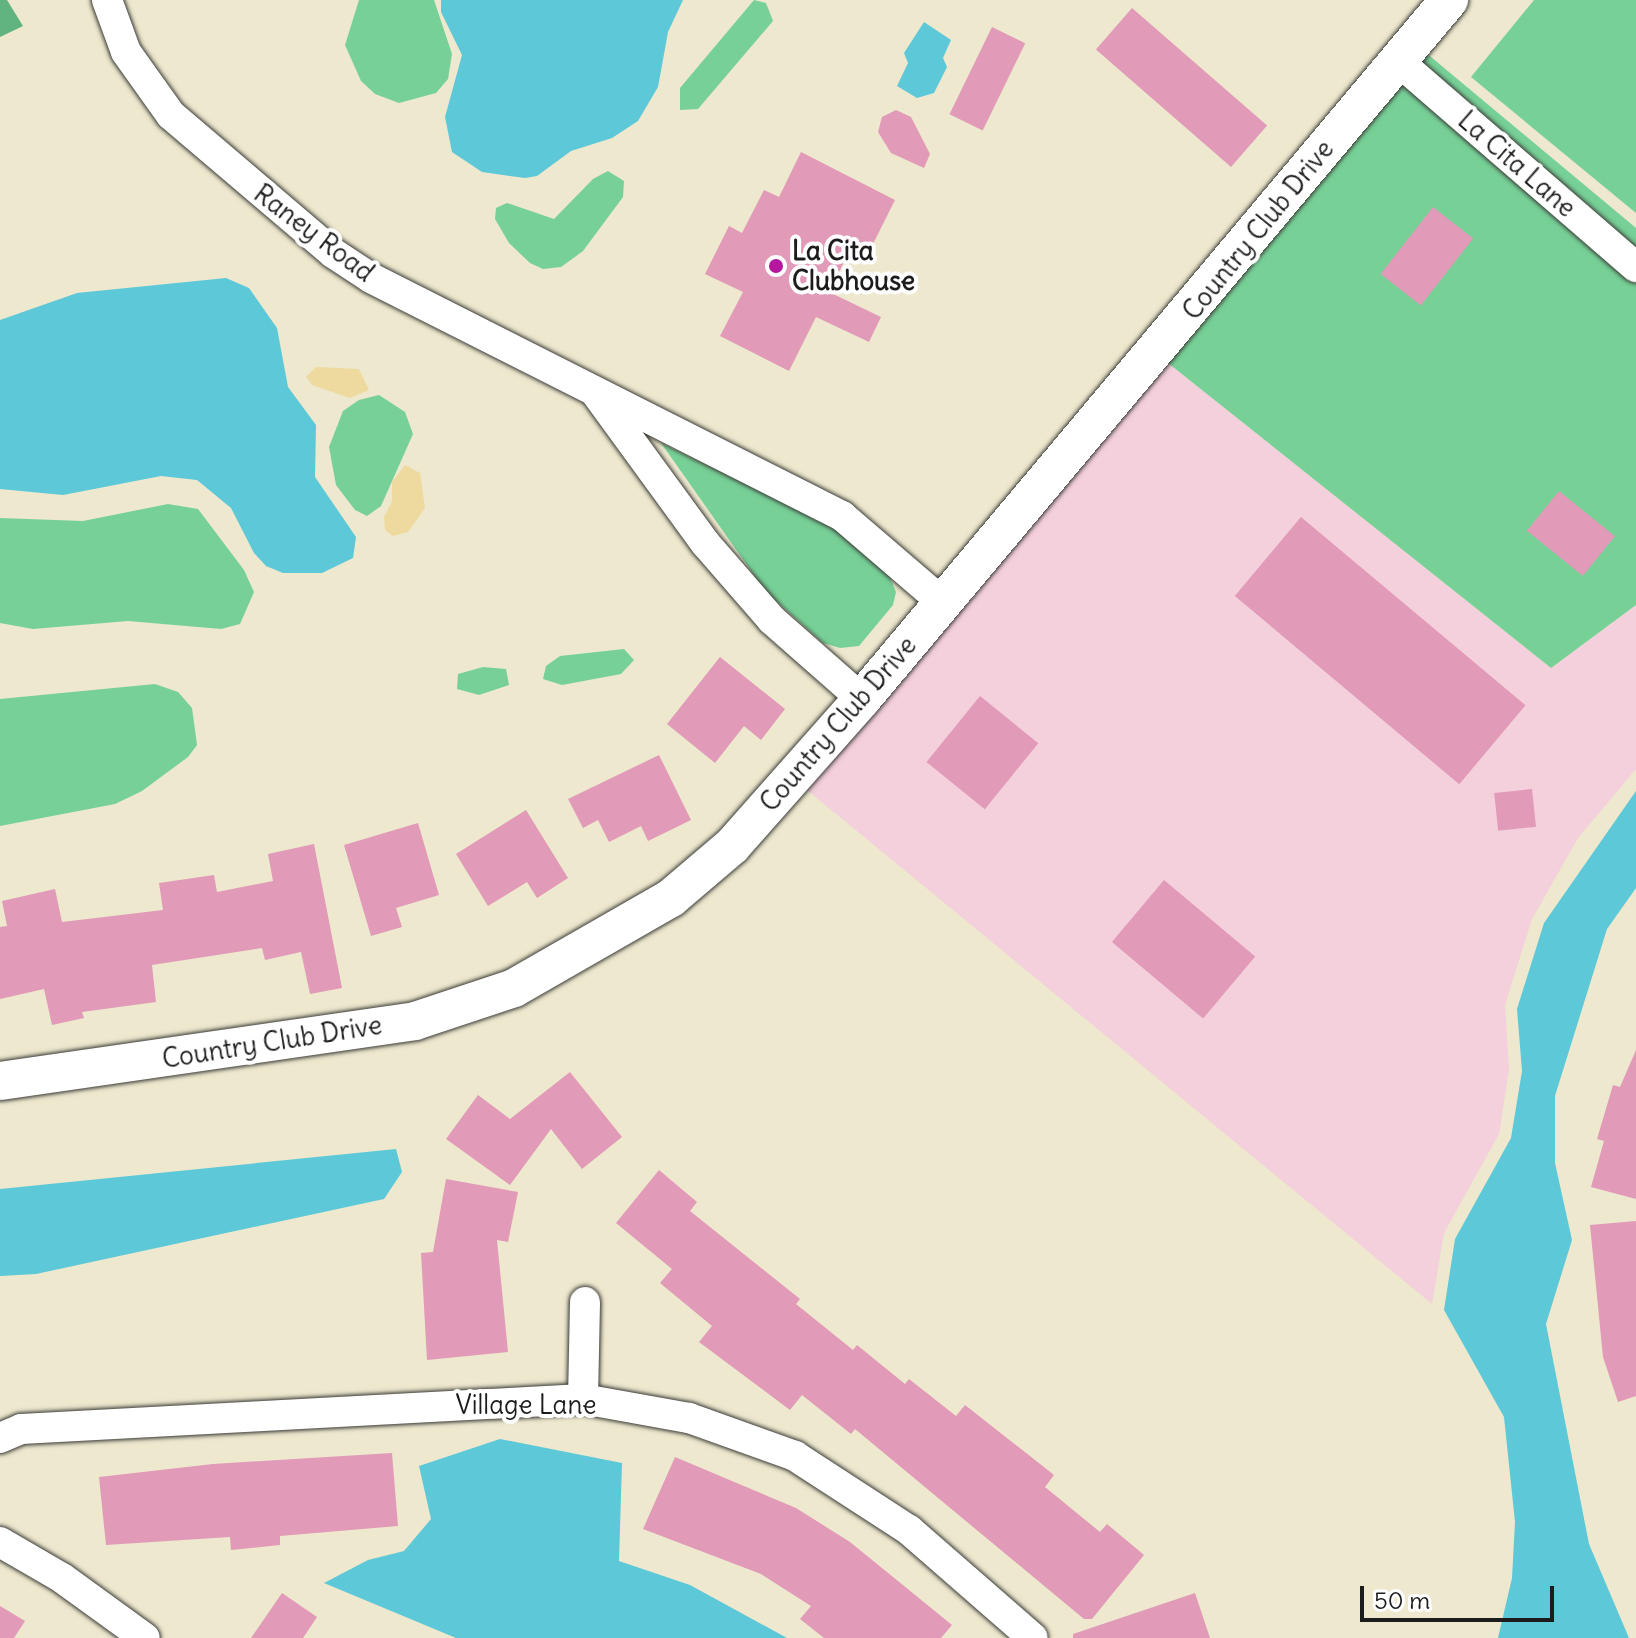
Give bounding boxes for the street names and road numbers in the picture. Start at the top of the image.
street label: La Cita Lane [1452,104,1582,224]
street label: Country Club Drive [1176,134,1340,326]
street label: Raney Road [248,178,380,288]
street label: Country Club Drive [753,630,923,818]
street label: Country Club Drive [160,1009,384,1075]
street label: Village Lane [455,1389,597,1421]

